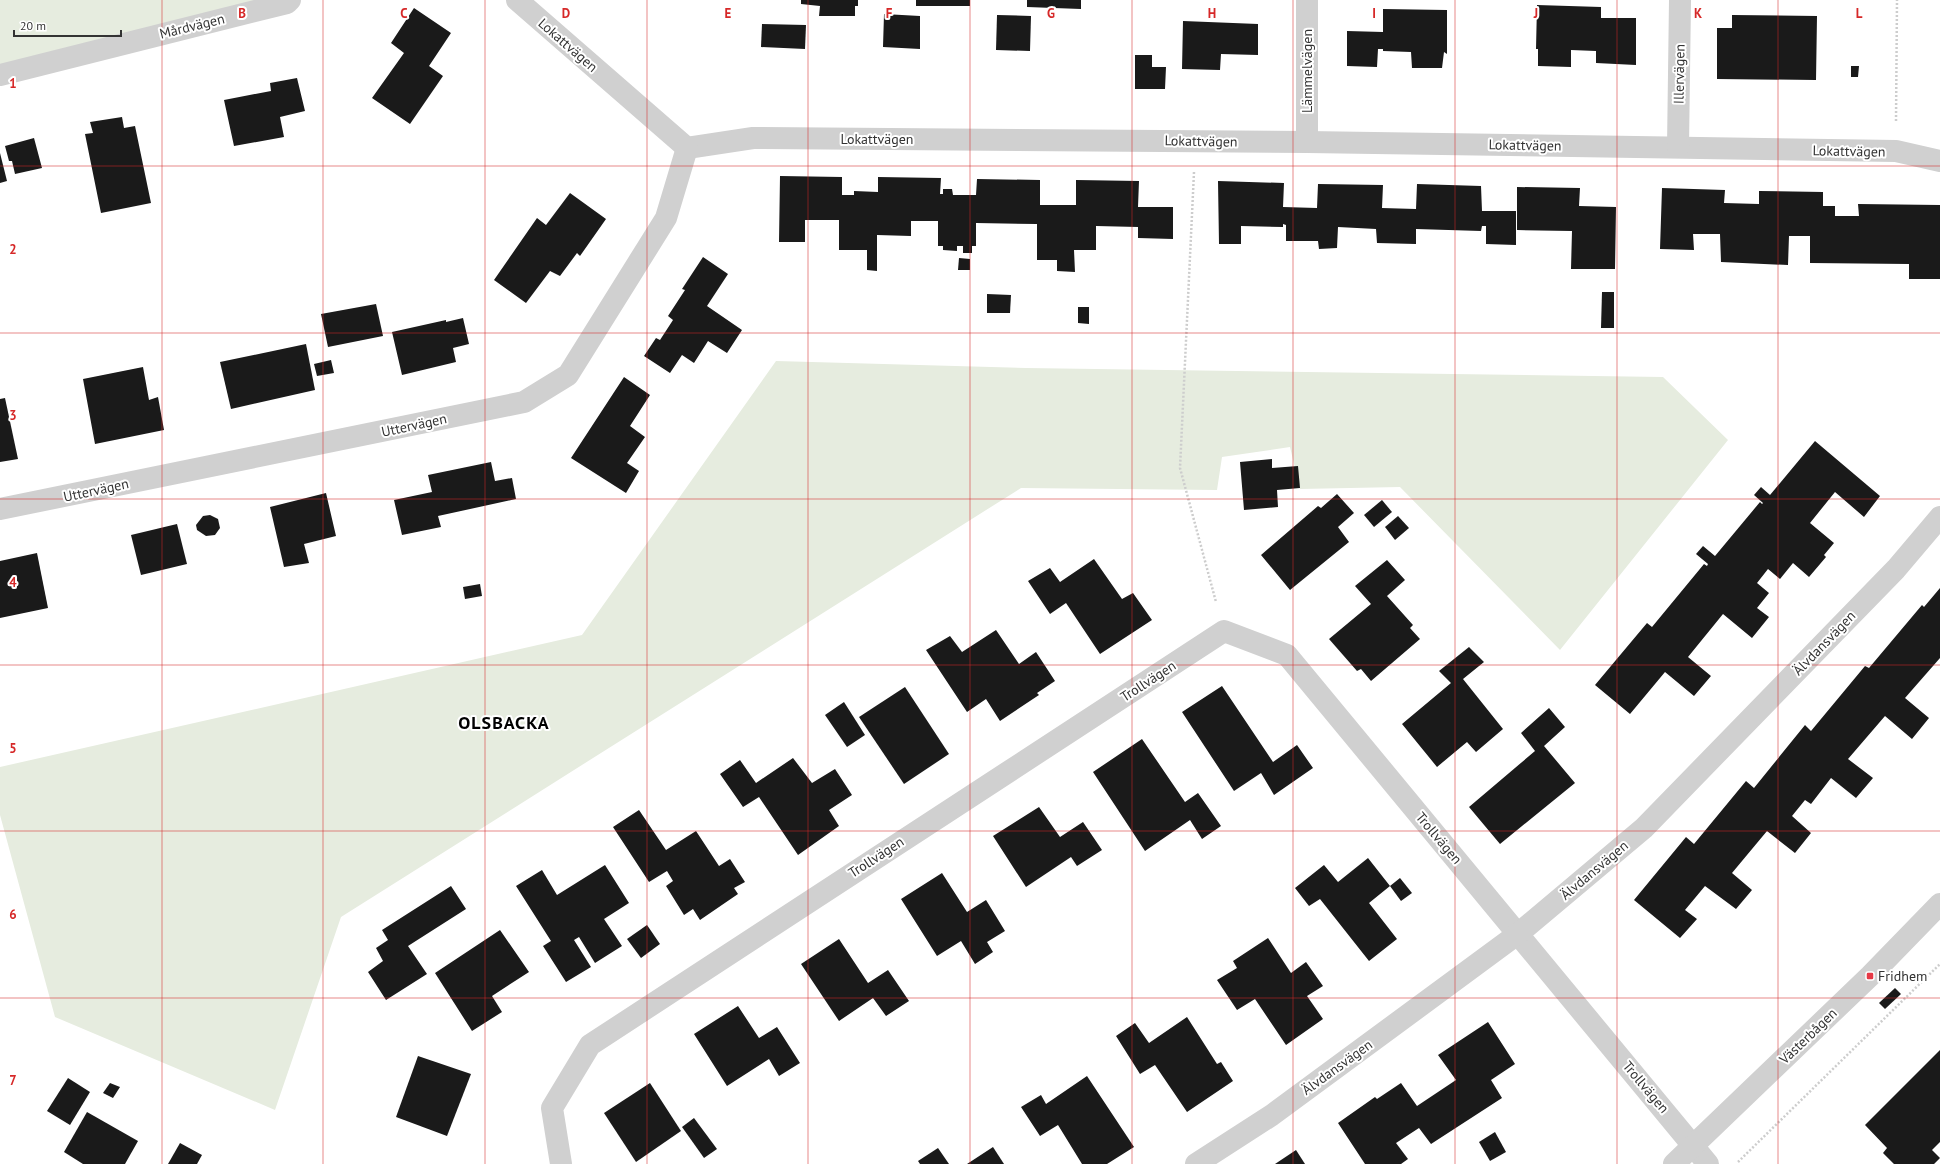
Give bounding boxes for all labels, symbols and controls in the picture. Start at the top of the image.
text: B [238,5,246,22]
text: C [400,5,408,22]
text: D [562,5,570,22]
text: E [725,5,732,22]
text: F [886,5,893,22]
text: G [1047,5,1055,22]
text: H [1208,5,1216,22]
text: I [1372,5,1376,22]
text: J [1533,5,1538,22]
text: K [1694,5,1702,22]
text: L [1856,5,1863,22]
street label: Mårdvägen [158,9,226,43]
scale bar [14,12,121,38]
street label: Lokattvägen [535,14,601,76]
text: 20 m [20,18,46,33]
street label: Lämmelvägen [1298,29,1316,113]
street label: Illervägen [1669,44,1689,104]
text: 1 [9,75,17,92]
street label: Lokattvägen [840,130,914,148]
street label: Lokattvägen [1164,131,1238,151]
street label: Lokattvägen [1488,135,1562,155]
street label: Lokattvägen [1812,141,1886,161]
text: 2 [9,241,17,258]
text: 3 [9,407,17,424]
street label: Uttervägen [380,409,448,441]
street label: Uttervägen [62,474,130,506]
text: 4 [9,574,17,591]
street label: Älvdansvägen [1789,607,1859,679]
street label: Trollvägen [1117,656,1179,706]
district label: OLSBACKA [458,711,550,734]
text: 5 [9,740,17,757]
street label: Trollvägen [1412,808,1466,868]
street label: Trollvägen [845,832,907,882]
street label: Älvdansvägen [1556,836,1632,904]
text: 6 [9,906,17,923]
place label: Fridhem [1878,967,1927,985]
marker: Fridhem [1865,971,1875,981]
street label: Västerbågen [1775,1004,1841,1069]
street label: Älvdansvägen [1298,1035,1376,1099]
street label: Trollvägen [1619,1057,1673,1117]
text: 7 [9,1072,17,1089]

